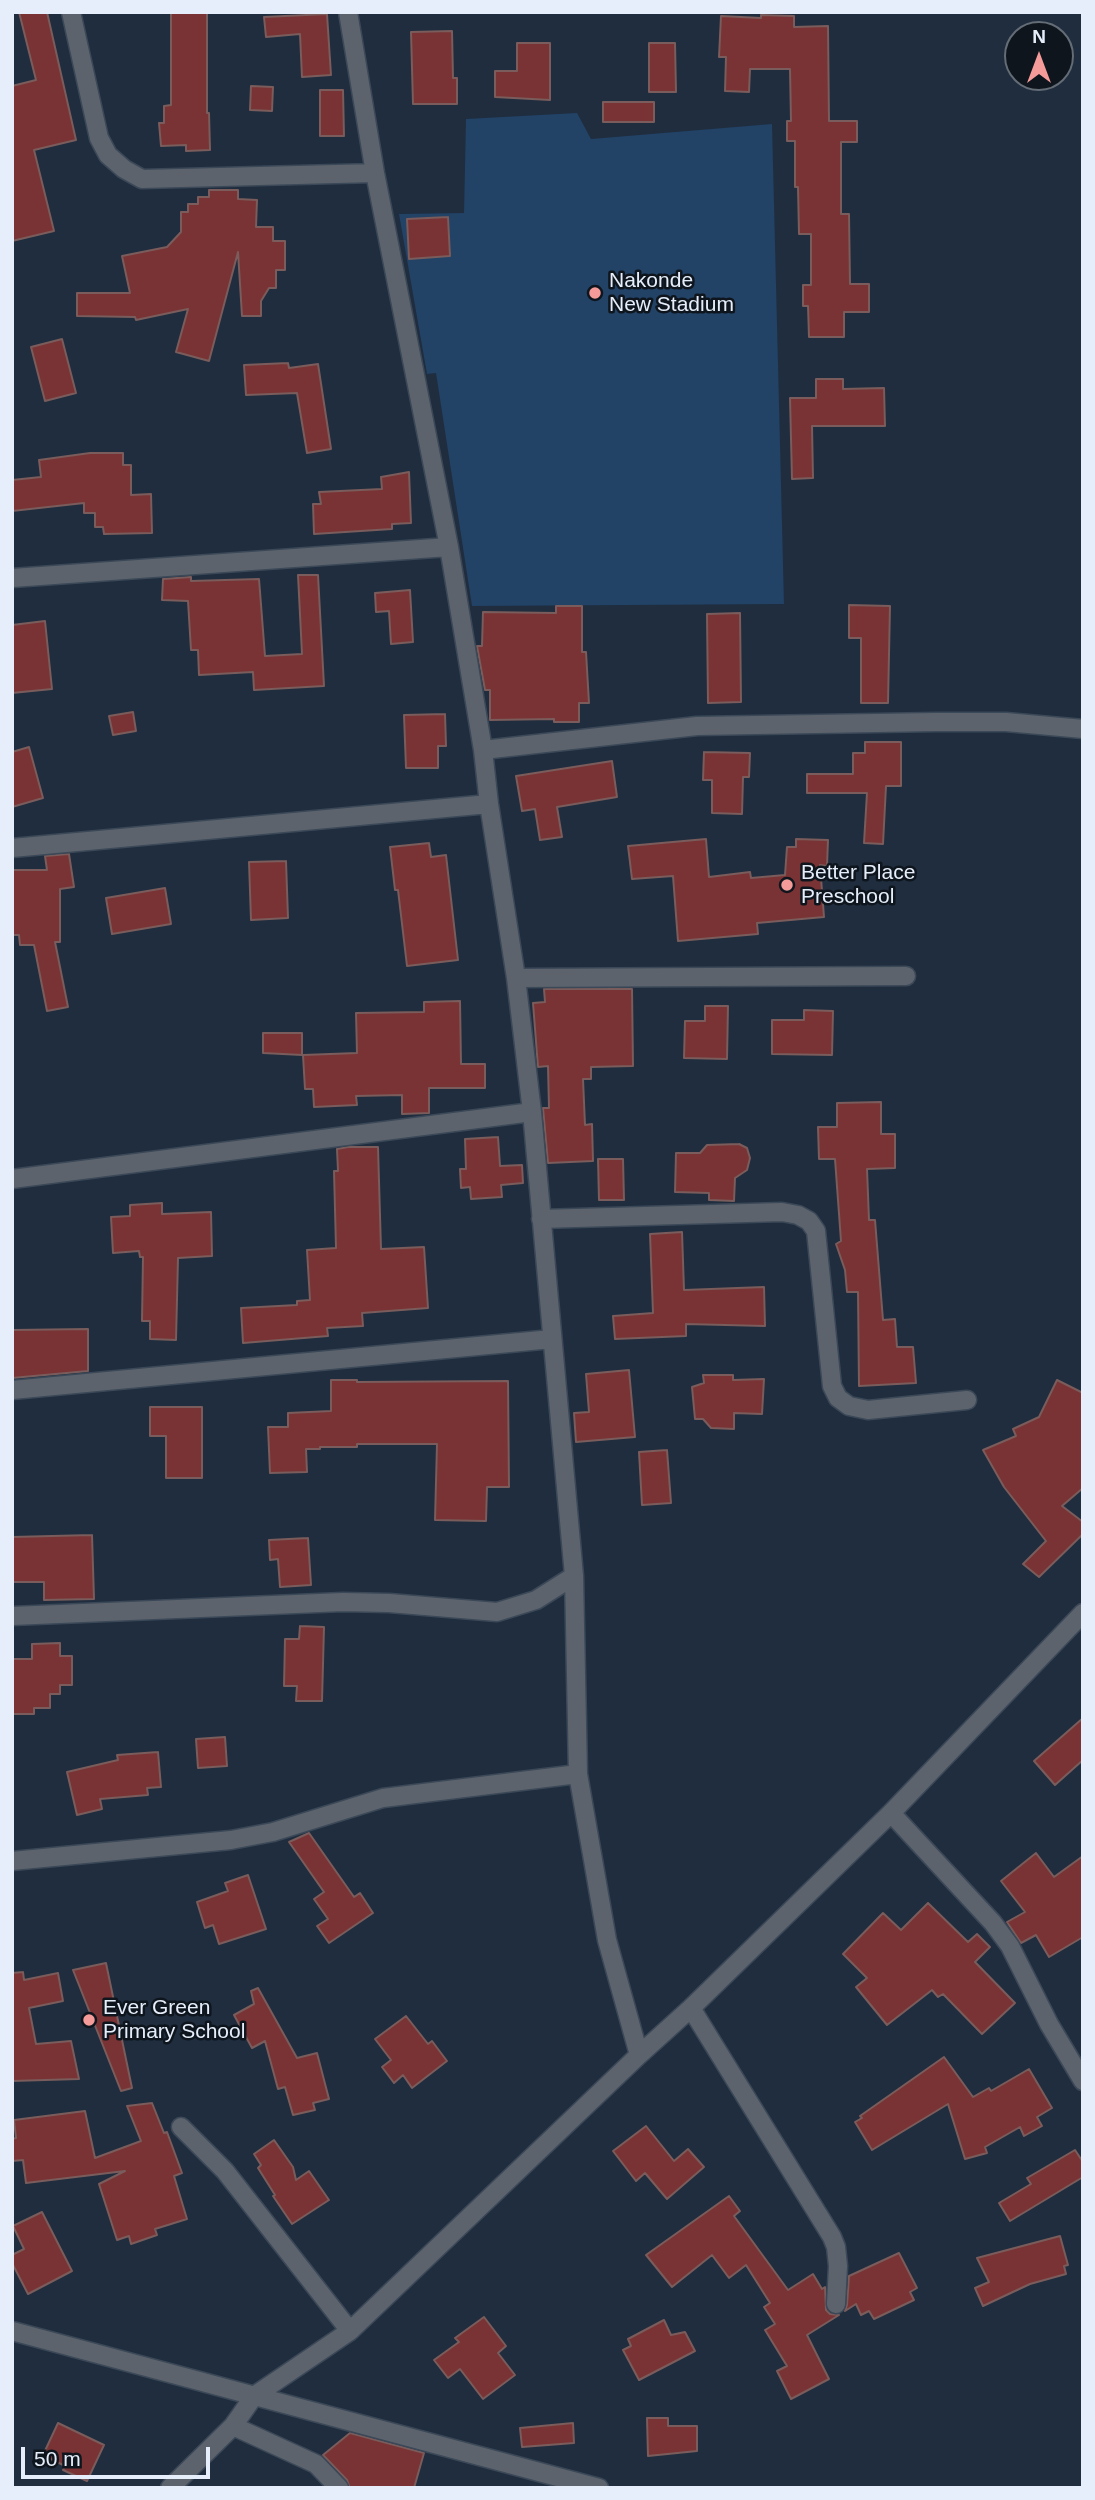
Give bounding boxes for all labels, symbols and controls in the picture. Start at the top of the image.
north arrow [1004,21,1074,91]
text: N [1032,26,1046,47]
place label: Nakonde New Stadium [609,268,734,318]
marker: Nakonde New Stadium [587,285,603,301]
place label: Better Place Preschool [801,860,915,910]
marker: Better Place Preschool [779,877,795,893]
place label: Ever Green Primary School [103,1995,245,2045]
marker: Ever Green Primary School [81,2012,97,2028]
scale bar [24,2434,214,2478]
text: 50 m [34,2447,81,2470]

